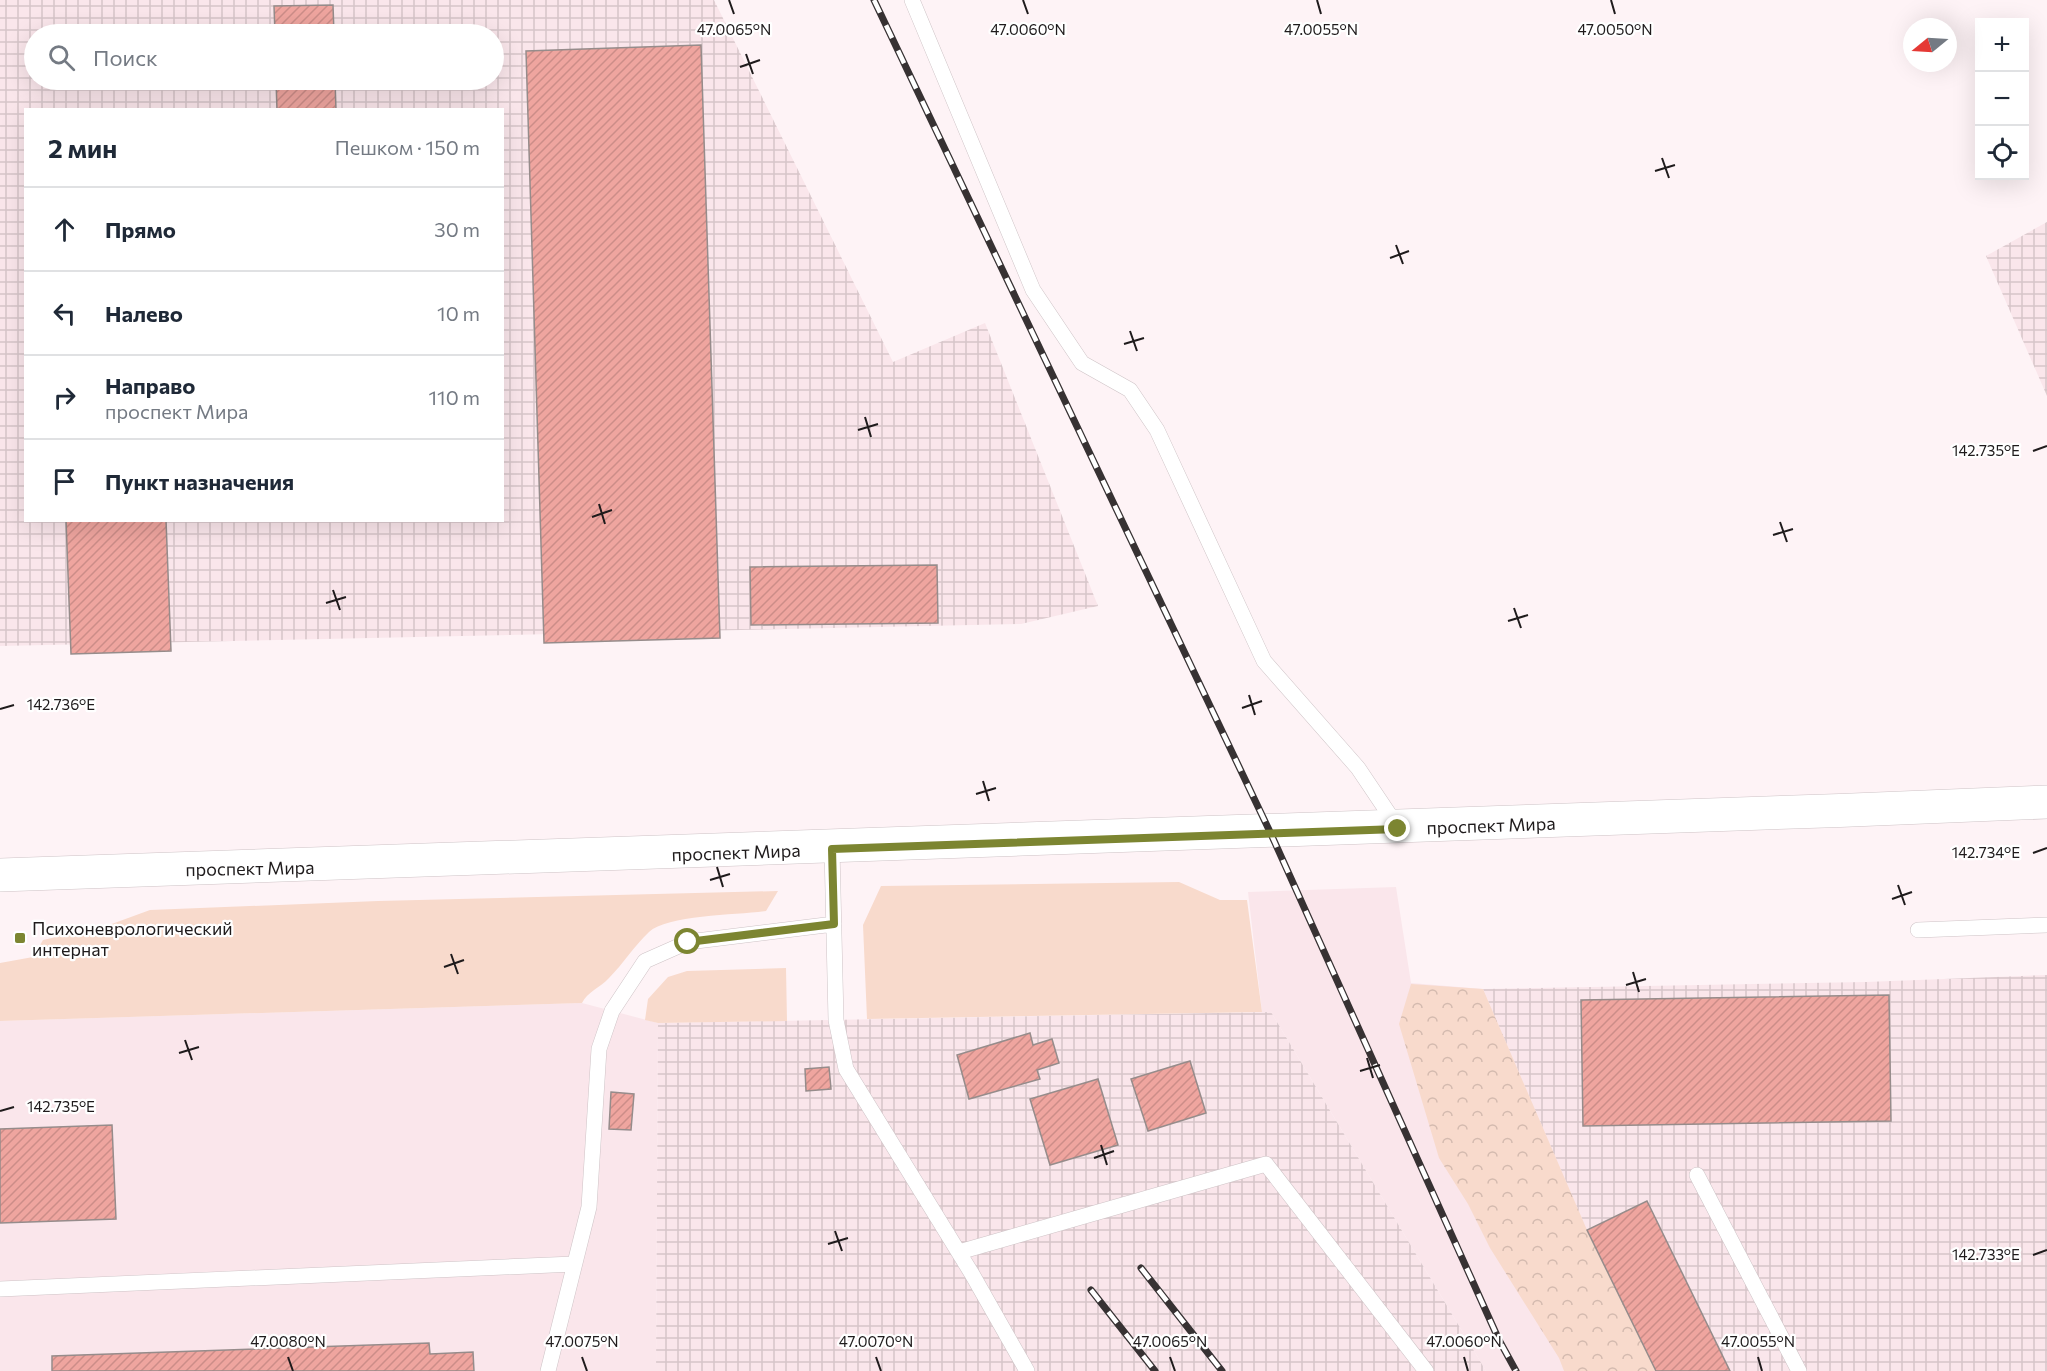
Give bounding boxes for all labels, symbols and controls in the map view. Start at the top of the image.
north arrow [1903,18,1957,72]
map controls [1975,18,2029,180]
button: + [1975,18,2029,72]
text: 47.0065°N [697,20,771,38]
text: 47.0060°N [990,20,1066,38]
text: 47.0055°N [1284,20,1358,38]
text: 47.0050°N [1577,20,1653,38]
search box [24,24,504,90]
icon: search [45,41,78,74]
text: Поиск [93,44,158,71]
button: − [1975,72,2029,126]
button: locate [1975,126,2029,180]
text: 2 мин [48,132,117,163]
text: Пешком · 150 m [335,135,480,159]
icon: ahead [48,213,81,246]
text: Прямо [105,216,176,243]
text: 30 m [434,217,480,241]
icon: left [48,297,81,330]
text: Налево [105,300,183,327]
text: 10 m [437,301,480,325]
text: Направо [105,372,195,399]
icon: right [48,381,81,414]
text: 110 m [429,385,480,409]
text: проспект Мира [105,399,248,423]
text: 142.735°E [1952,441,2020,459]
icon: arrive [48,465,81,498]
text: Пункт назначения [105,468,294,495]
text: 142.736°E [27,695,95,713]
street label: проспект Мира [1426,812,1556,838]
route end [1384,815,1410,841]
street label: проспект Мира [671,839,801,865]
text: 142.734°E [1952,843,2020,861]
street label: проспект Мира [185,856,315,880]
place label: Психоневрологический интернат [32,917,233,960]
route start [674,928,700,954]
marker: Психоневрологический интернат [13,931,27,945]
text: 142.735°E [27,1097,95,1115]
text: 142.733°E [1952,1245,2020,1263]
text: 47.0080°N [250,1332,326,1350]
text: 47.0075°N [545,1332,619,1350]
text: 47.0070°N [839,1332,913,1350]
text: 47.0065°N [1133,1332,1207,1350]
text: 47.0060°N [1426,1332,1502,1350]
text: 47.0055°N [1721,1332,1795,1350]

